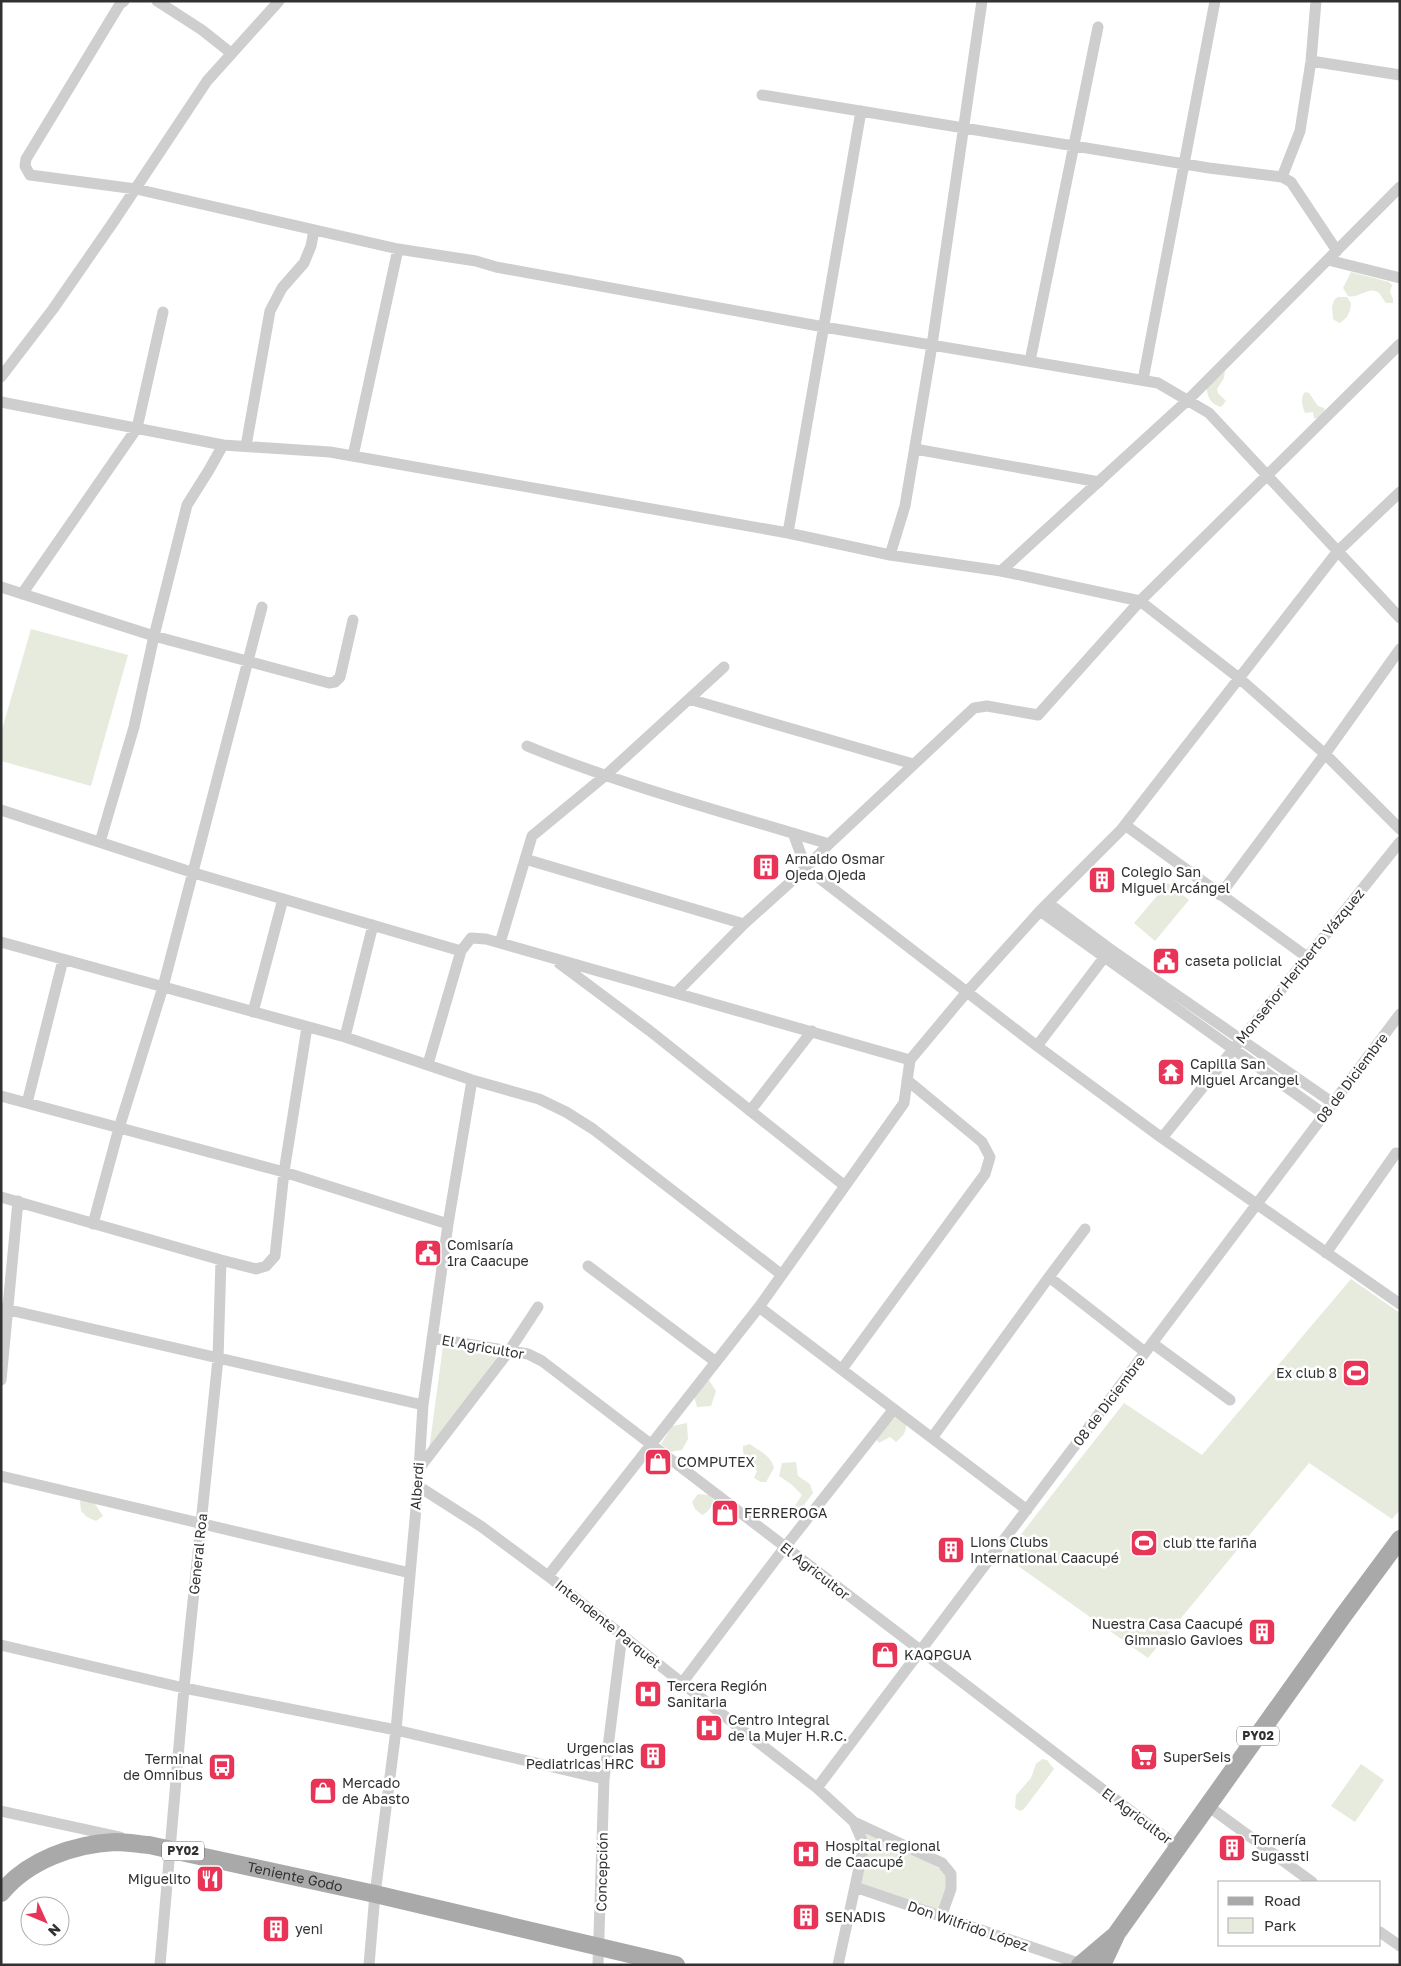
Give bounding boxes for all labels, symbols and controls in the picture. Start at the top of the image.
place label: Arnaldo Osmar Ojeda Ojeda [785,850,885,883]
building icon: Arnaldo Osmar Ojeda Ojeda [751,852,781,882]
place label: Colegio San Miguel Arcángel [1121,863,1230,896]
building icon: Colegio San Miguel Arcángel [1087,865,1117,895]
street label: Monseñor Heriberto Vázquez [1232,885,1367,1047]
public building icon: caseta policial [1151,946,1181,976]
place label: caseta policial [1185,952,1282,969]
street label: 08 de Diciembre [1312,1029,1391,1126]
place label: Capilla San Miguel Arcangel [1190,1055,1299,1088]
temple icon: Capilla San Miguel Arcangel [1156,1057,1186,1087]
place label: Comisaría 1ra Caacupe [447,1236,529,1269]
public building icon: Comisaría 1ra Caacupe [413,1238,443,1268]
street label: El Agricultor [441,1331,526,1362]
street label: 08 de Diciembre [1069,1352,1148,1449]
sports icon: Ex club 8 [1341,1358,1371,1388]
place label: Ex club 8 [1276,1364,1337,1381]
shop icon: COMPUTEX [643,1447,673,1477]
place label: COMPUTEX [677,1453,755,1470]
street label: Alberdi [406,1461,427,1510]
shop icon: FERREROGA [710,1498,740,1528]
place label: FERREROGA [744,1504,828,1521]
street label: General Roa [185,1512,210,1595]
sports icon: club tte fariña [1129,1528,1159,1558]
place label: Lions Clubs International Caacupé [970,1533,1119,1566]
place label: club tte fariña [1163,1534,1257,1551]
building icon: Lions Clubs International Caacupé [936,1535,966,1565]
street label: El Agricultor [777,1538,854,1603]
street label: Intendente Parquet [552,1576,664,1671]
place label: Nuestra Casa Caacupé Gimnasio Gavioes [1092,1615,1243,1648]
building icon: Nuestra Casa Caacupé Gimnasio Gavioes [1247,1617,1277,1647]
shop icon: KAQPGUA [870,1640,900,1670]
place label: KAQPGUA [904,1646,972,1663]
place label: Tercera Región Sanitaria [667,1677,767,1710]
hospital icon: Tercera Región Sanitaria [633,1679,663,1709]
place label: Centro Integral de la Mujer H.R.C. [728,1711,847,1744]
hospital icon: Centro Integral de la Mujer H.R.C. [694,1713,724,1743]
road number: PY02 [1237,1726,1279,1745]
place label: Urgencias Pediatricas HRC [526,1739,634,1772]
building icon: Urgencias Pediatricas HRC [638,1741,668,1771]
supermarket icon: SuperSeis [1129,1742,1159,1772]
place label: SuperSeis [1163,1748,1231,1765]
place label: Terminal de Omnibus [123,1750,203,1783]
bus stop icon: Terminal de Omnibus [207,1752,237,1782]
place label: Mercado de Abasto [342,1774,410,1807]
shop icon: Mercado de Abasto [308,1776,338,1806]
street label: El Agricultor [1099,1784,1176,1848]
place label: Tornería Sugassti [1251,1831,1309,1864]
street label: Concepción [592,1832,611,1912]
building icon: Tornería Sugassti [1217,1833,1247,1863]
place label: Hospital regional de Caacupé [825,1837,941,1870]
hospital icon: Hospital regional de Caacupé [791,1839,821,1869]
road number: PY02 [162,1842,204,1860]
street label: Teniente Godo [246,1858,344,1895]
restaurant icon: Miguelito [195,1864,225,1894]
place label: Miguelito [128,1870,191,1887]
legend [1218,1881,1381,1946]
text: Road [1264,1891,1301,1909]
north arrow [20,1896,70,1946]
street label: Don Wilfrido López [906,1897,1031,1954]
building icon: SENADIS [791,1902,821,1932]
place label: SENADIS [825,1908,886,1925]
building icon: yeni [261,1914,291,1944]
text: Park [1264,1916,1297,1934]
place label: yeni [295,1920,323,1937]
text: N [45,1921,65,1940]

